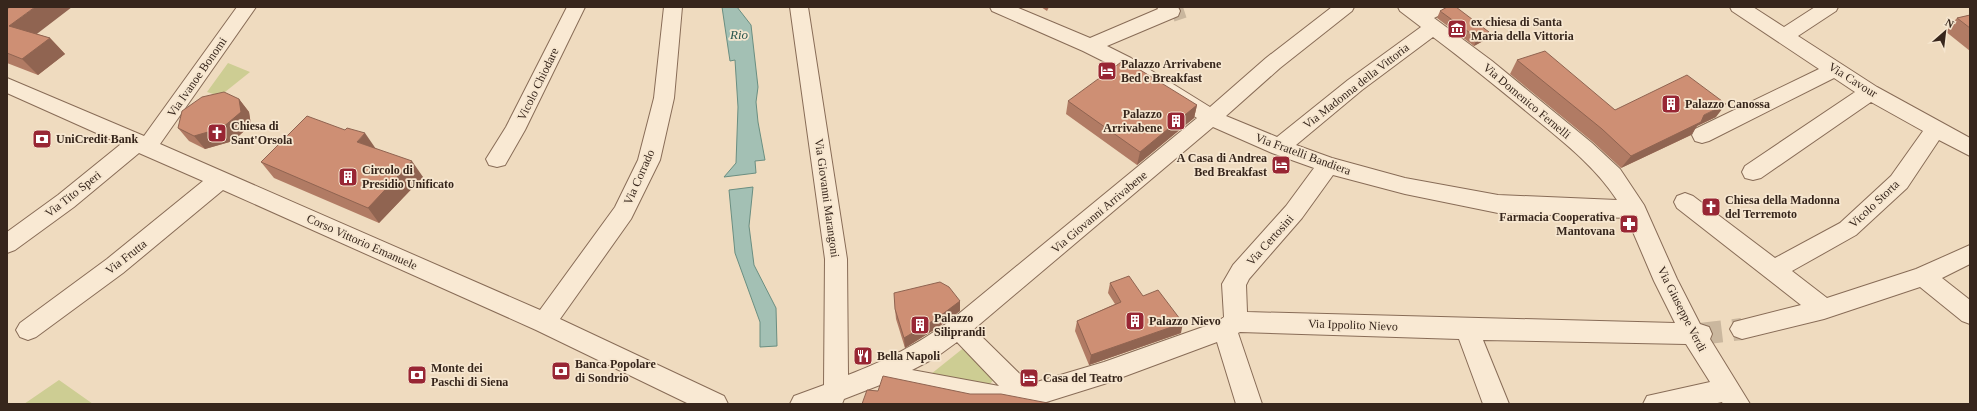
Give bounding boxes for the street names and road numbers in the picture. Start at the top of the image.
street label: Via Ivanoe Bonomi [164,34,230,119]
street label: Via Madonna della Vittoria [1300,40,1412,132]
street label: Vicolo Chiodare [514,45,562,123]
street label: Via Domenico Fernelli [1480,60,1574,142]
street label: Via Cavour [1826,60,1880,100]
street label: Via Fratelli Bandiera [1253,130,1353,178]
street label: Via Giovanni Marangoni [812,138,842,259]
street label: Via Corrado [621,147,657,207]
street label: Via Tito Speri [42,167,104,220]
street label: Via Giovanni Arrivabene [1048,168,1150,256]
street label: Vicolo Storta [1846,177,1903,231]
street label: Corso Vittorio Emanuele [304,211,420,273]
street label: Via Certosini [1244,211,1297,268]
street label: Via Frutta [103,236,150,277]
street label: Via Giuseppe Verdi [1654,264,1710,355]
street label: Via Ippolito Nievo [1308,316,1398,334]

